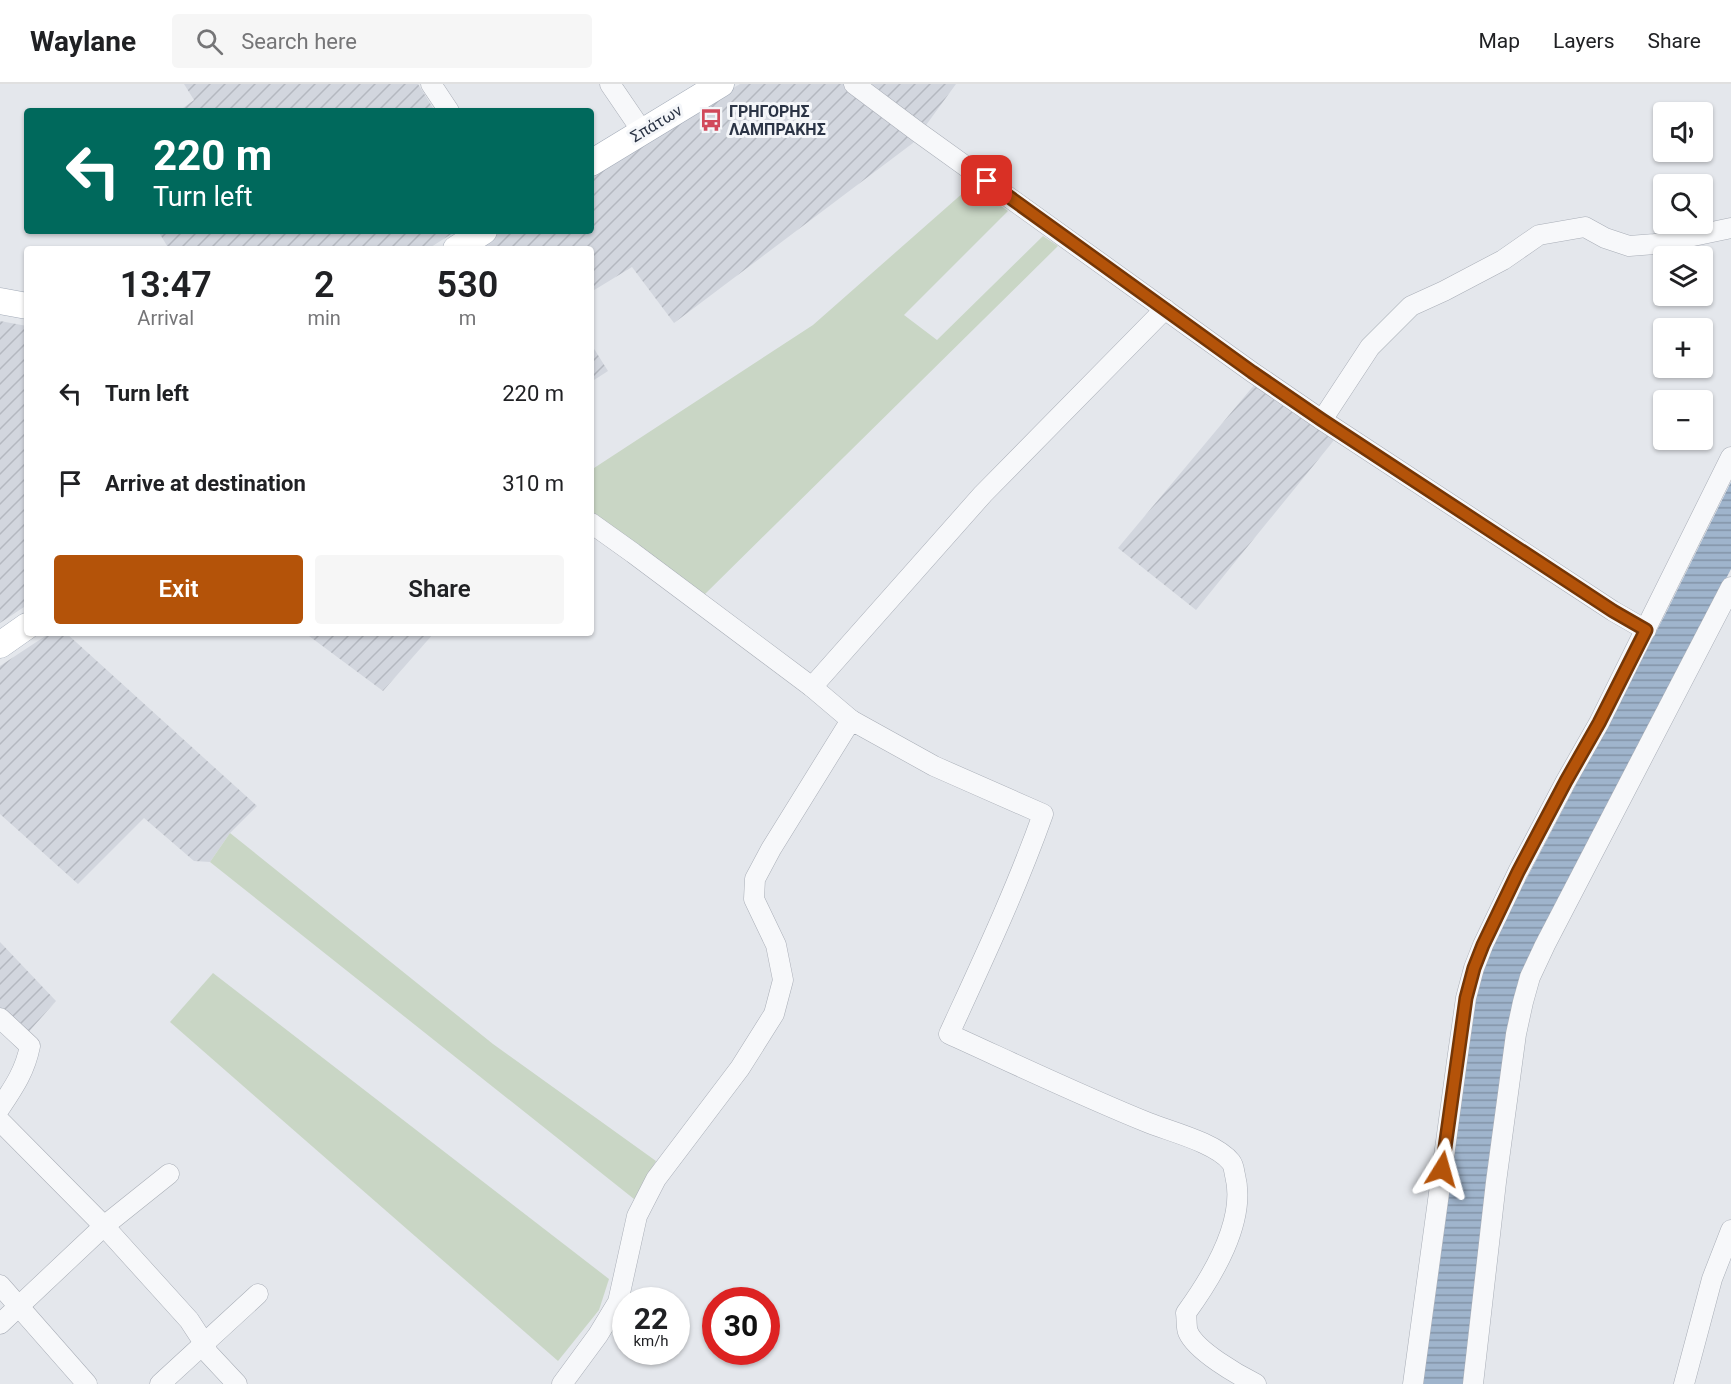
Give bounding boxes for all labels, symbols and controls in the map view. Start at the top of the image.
search box [172,14,592,68]
text: Waylane [30,25,136,58]
icon: search [193,25,226,58]
text: Search here [241,29,357,54]
text: Map [1478,29,1520,53]
text: Layers [1553,29,1614,53]
text: Share [1647,29,1701,53]
street label: Σπάτων [627,101,686,146]
place label: ΓΡΗΓΟΡΗΣ ΛΑΜΠΡΑΚΗΣ [729,102,826,139]
map controls [1653,102,1713,450]
button: sound [1653,102,1713,162]
bus stop icon: ΓΡΗΓΟΡΗΣ ΛΑΜΠΡΑΚΗΣ [698,107,724,133]
text: 220 m [153,131,272,180]
icon: left [54,132,132,210]
pin [961,155,1012,206]
icon: arrive [970,164,1003,197]
button: search [1653,174,1713,234]
text: Turn left [153,181,253,213]
button: layers [1653,246,1713,306]
text: 13:47 [120,264,212,306]
text: 2 [314,264,334,306]
text: 530 [437,264,498,306]
text: Arrival [137,306,194,330]
text: min [307,306,341,330]
text: m [459,306,476,330]
button: + [1653,318,1713,378]
icon: left [54,377,87,410]
text: Turn left [105,381,189,406]
text: 220 m [502,381,564,406]
button: − [1653,390,1713,450]
icon: arrive [54,467,87,500]
text: Arrive at destination [105,471,306,496]
text: 310 m [502,471,564,496]
button: Exit [54,555,303,624]
button: Share [315,555,564,624]
position arrow [1410,1137,1474,1201]
speed limit sign: 30 [702,1287,780,1365]
text: 22 [634,1301,668,1336]
text: km/h [633,1332,669,1350]

